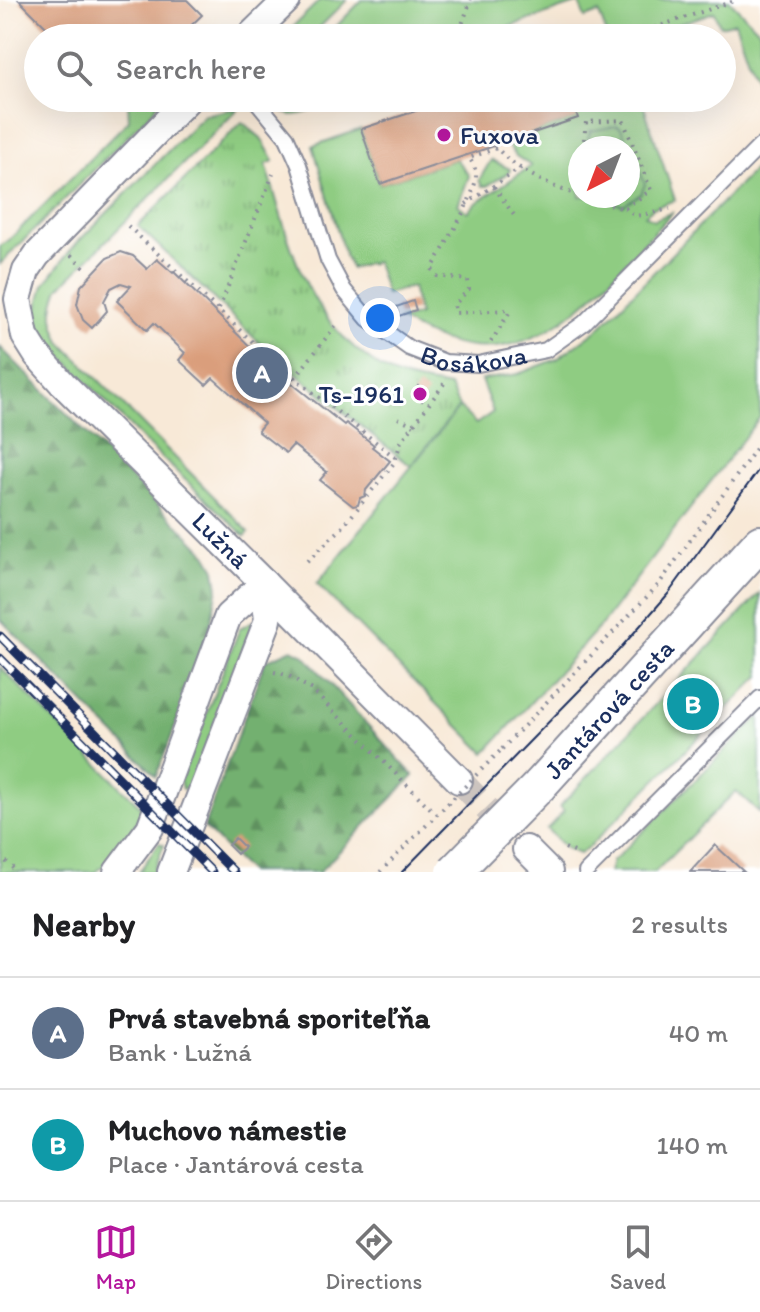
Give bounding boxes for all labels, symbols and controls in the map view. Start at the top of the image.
search box [24,24,736,112]
icon: search [52,46,96,90]
text: Search here [116,50,266,87]
place label: Fuxova [460,119,540,151]
marker: Fuxova [435,126,453,144]
north arrow [568,136,640,208]
your location [360,298,400,338]
street label: Bosákova [416,338,530,380]
pin: A [236,343,288,403]
place label: Ts-1961 [318,378,404,410]
marker: Ts-1961 [411,385,429,403]
street label: Lužná [185,505,256,576]
street label: Jantárová cesta [537,632,681,786]
pin: B [667,674,719,734]
text: Nearby [32,904,135,945]
text: 2 results [631,908,728,940]
text: Prvá stavebná sporiteľňa [108,999,430,1036]
text: A [50,1017,66,1049]
text: 40 m [669,1017,728,1049]
text: Bank · Lužná [108,1036,252,1068]
text: Muchovo námestie [108,1111,347,1148]
text: B [50,1129,66,1161]
text: 140 m [657,1129,728,1161]
text: Place · Jantárová cesta [108,1148,364,1180]
tab: Map [94,1220,138,1295]
tab: Directions [326,1220,422,1295]
tab: Saved [610,1220,666,1295]

